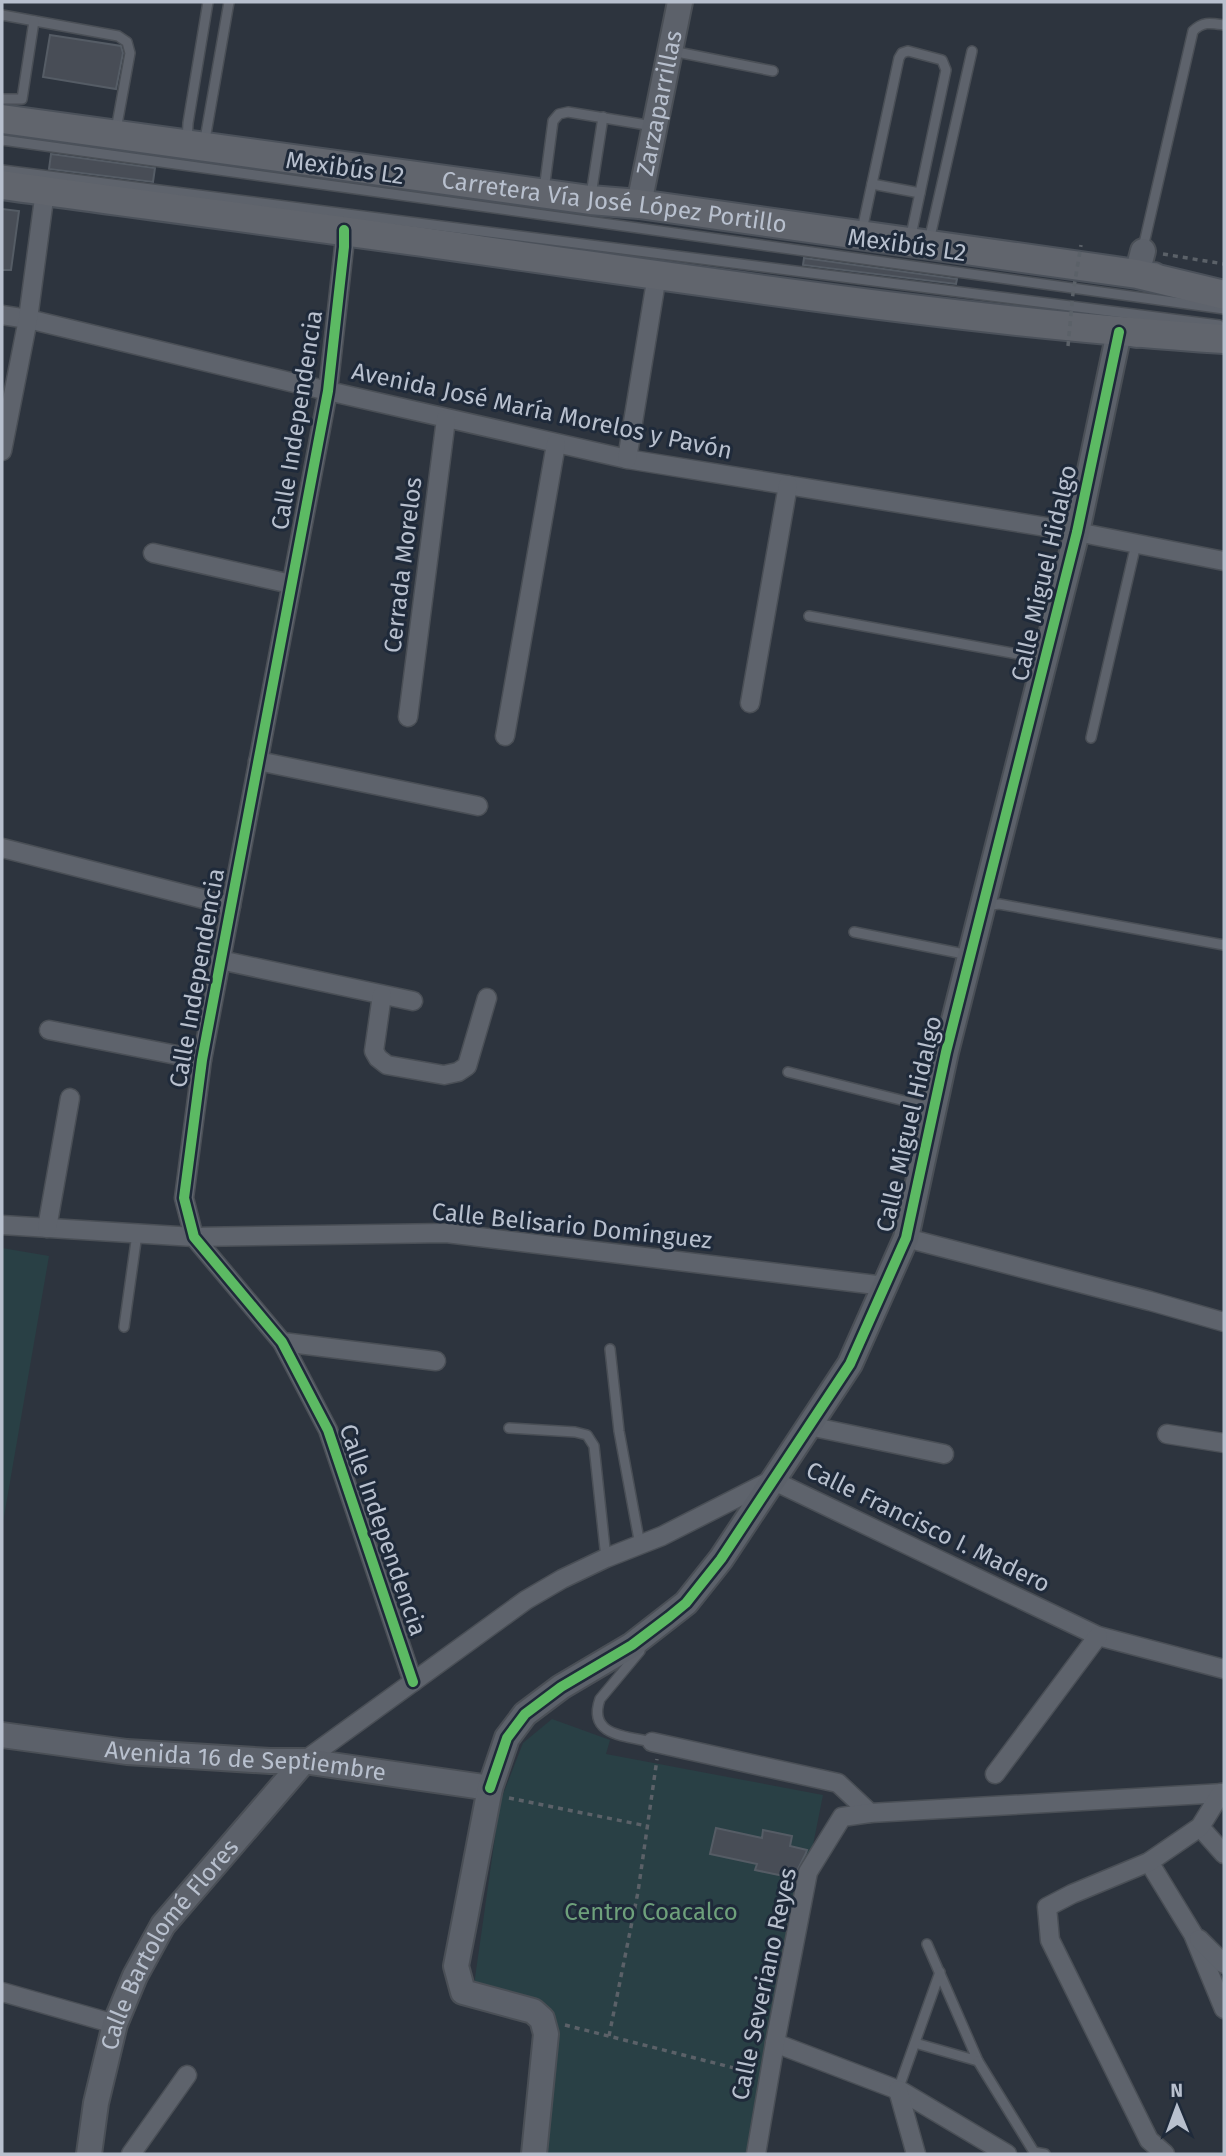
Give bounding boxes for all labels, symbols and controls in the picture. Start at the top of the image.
street label: Zarzaparrillas [631,28,688,178]
street label: Mexibús L2 [284,146,406,190]
street label: Carretera Vía José López Portillo [440,166,789,239]
street label: Mexibús L2 [846,223,968,267]
street label: Calle Independencia [266,308,328,532]
street label: Avenida José María Morelos y Pavón [349,357,735,465]
street label: Calle Miguel Hidalgo [1006,462,1082,684]
street label: Cerrada Morelos [378,475,428,655]
street label: Calle Independencia [164,866,230,1090]
street label: Calle Miguel Hidalgo [871,1013,947,1235]
street label: Calle Belisario Domínguez [430,1197,714,1255]
street label: Calle Independencia [334,1420,432,1640]
street label: Calle Francisco I. Madero [802,1456,1054,1598]
street label: Avenida 16 de Septiembre [103,1735,388,1787]
street label: Calle Bartolomé Flores [95,1833,244,2053]
street label: Calle Severiano Reyes [726,1865,802,2103]
park label: Centro Coacalco [564,1898,738,1926]
north arrow [1142,2072,1212,2142]
text: N [1170,2079,1183,2102]

